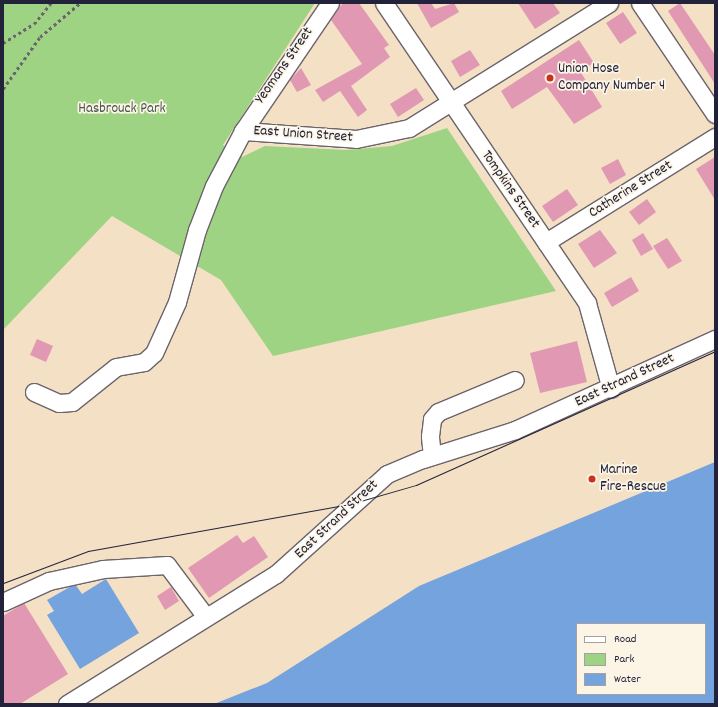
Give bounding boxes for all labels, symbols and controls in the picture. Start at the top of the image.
street label: Yeomans Street [252,24,318,108]
place label: Union Hose Company Number 4 [558,60,665,95]
marker: Union Hose Company Number 4 [545,73,555,83]
park label: Hasbrouck Park [78,101,166,119]
street label: East Union Street [253,123,353,147]
street label: Tompkins Street [477,148,543,232]
street label: Catherine Street [586,157,676,223]
street label: East Strand Street [572,350,678,412]
place label: Marine Fire-Rescue [600,461,666,496]
marker: Marine Fire-Rescue [587,474,597,484]
street label: East Strand Street [291,477,383,563]
legend [576,623,706,695]
text: Road [614,631,636,648]
text: Park [614,651,634,668]
text: Water [614,671,641,688]

